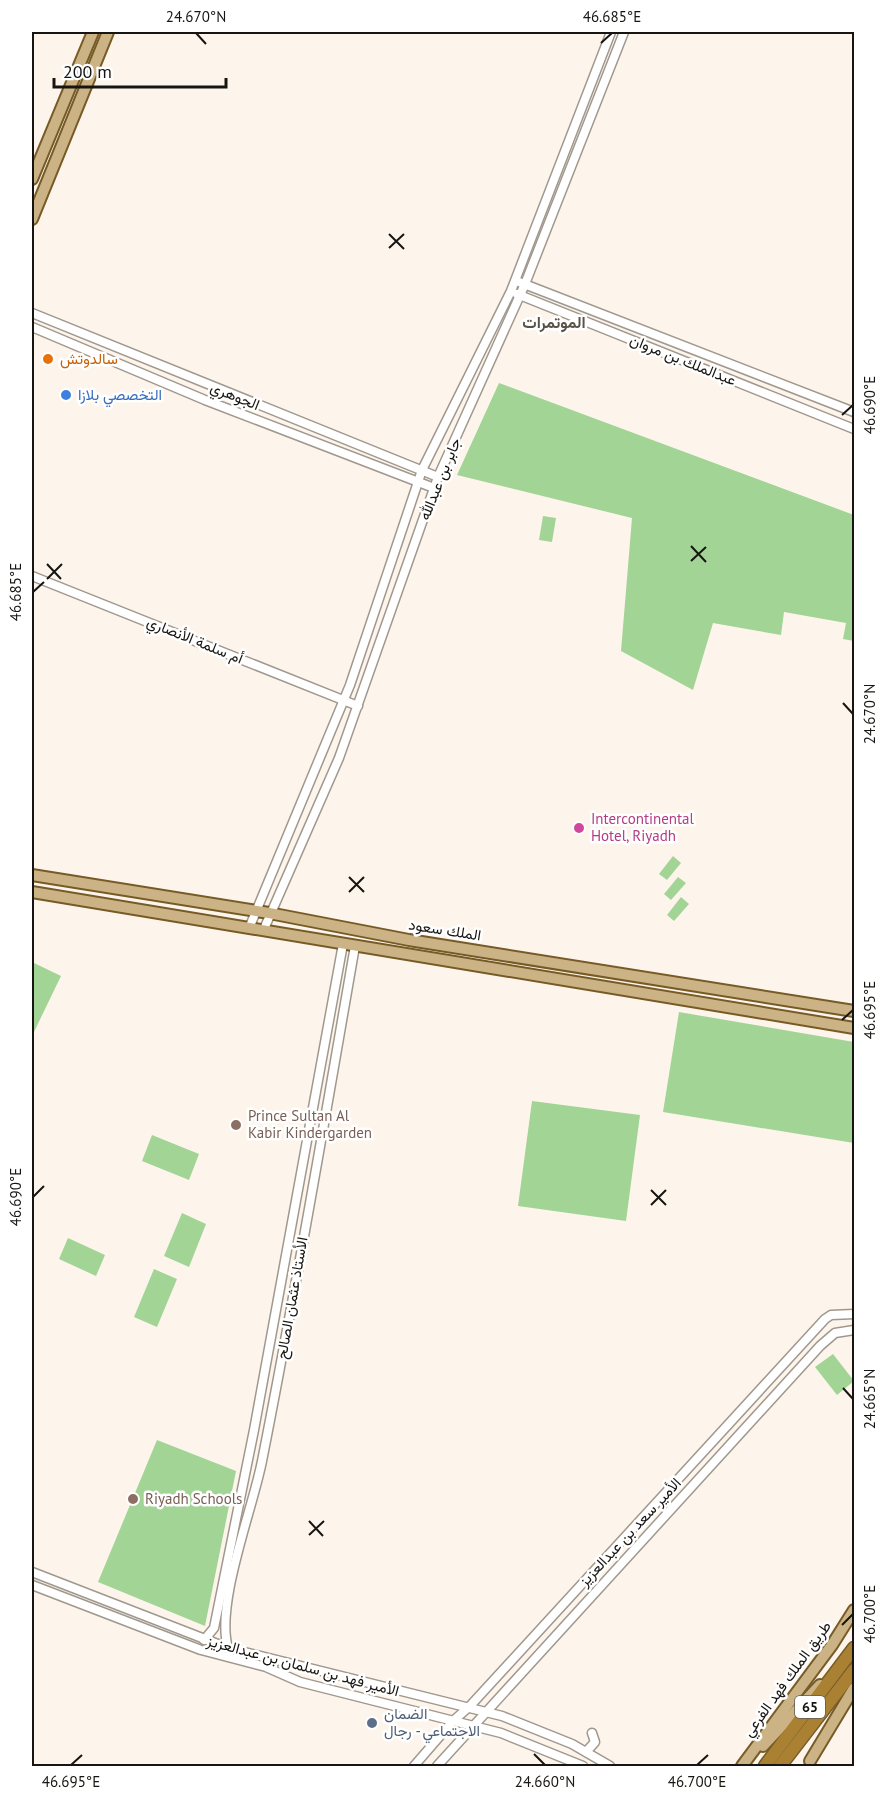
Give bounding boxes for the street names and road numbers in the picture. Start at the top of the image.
street label: عبدالملك بن مروان [627,330,739,390]
street label: الجوهري [206,377,263,418]
street label: جابر بن عبدالله [414,435,466,523]
street label: أم سلمة الأنصاري [143,612,247,671]
street label: الملك سعود [407,914,483,945]
street label: الأستاذ عثمان الصالح [271,1235,314,1361]
street label: الأمير سعد بن عبدالعزيز [574,1473,686,1591]
street label: طريق الملك فهد الفرعي [738,1617,838,1743]
street label: الأمير فهد بن سلمان بن عبدالعزيز [204,1630,401,1701]
road number: 65 [795,1696,825,1718]

